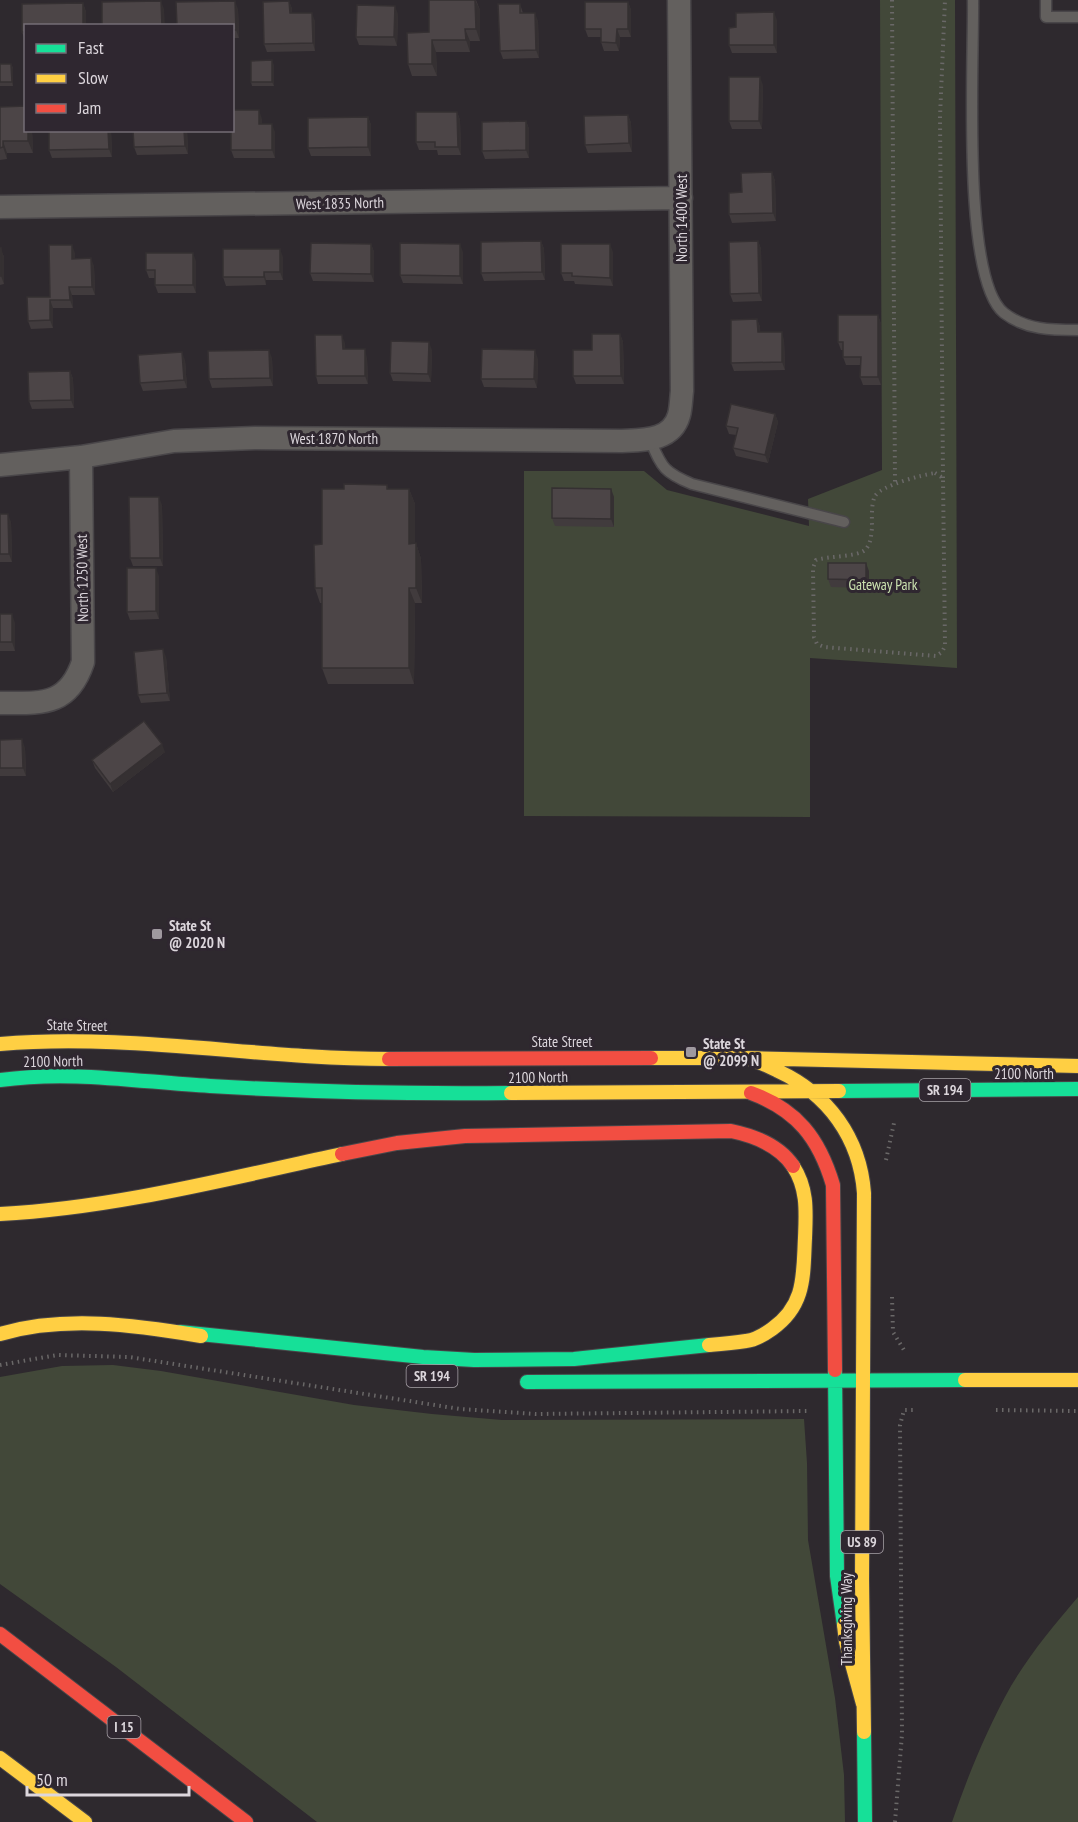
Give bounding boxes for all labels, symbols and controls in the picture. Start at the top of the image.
legend [24,24,234,132]
text: Fast [78,36,104,59]
text: Slow [78,66,109,89]
text: Jam [77,96,101,119]
street label: North 1400 West [672,174,691,262]
street label: West 1835 North [296,193,384,213]
street label: West 1870 North [290,429,378,448]
street label: North 1250 West [72,534,92,622]
park label: Gateway Park [849,575,918,594]
place label: State St @ 2020 N [169,916,225,952]
marker: State St @ 2020 N [150,927,164,941]
street label: State Street [46,1015,108,1035]
street label: State Street [532,1032,592,1051]
place label: State St @ 2099 N [703,1034,759,1070]
marker: State St @ 2099 N [684,1045,698,1059]
street label: 2100 North [23,1051,83,1071]
street label: 2100 North [994,1064,1054,1083]
street label: 2100 North [508,1067,568,1087]
road number: SR 194 [920,1079,970,1101]
road number: SR 194 [406,1365,458,1387]
road number: US 89 [841,1531,883,1553]
street label: Thanksgiving Way [837,1572,856,1665]
road number: I 15 [108,1716,140,1738]
scale bar [27,1759,189,1797]
text: 50 m [36,1768,68,1791]

